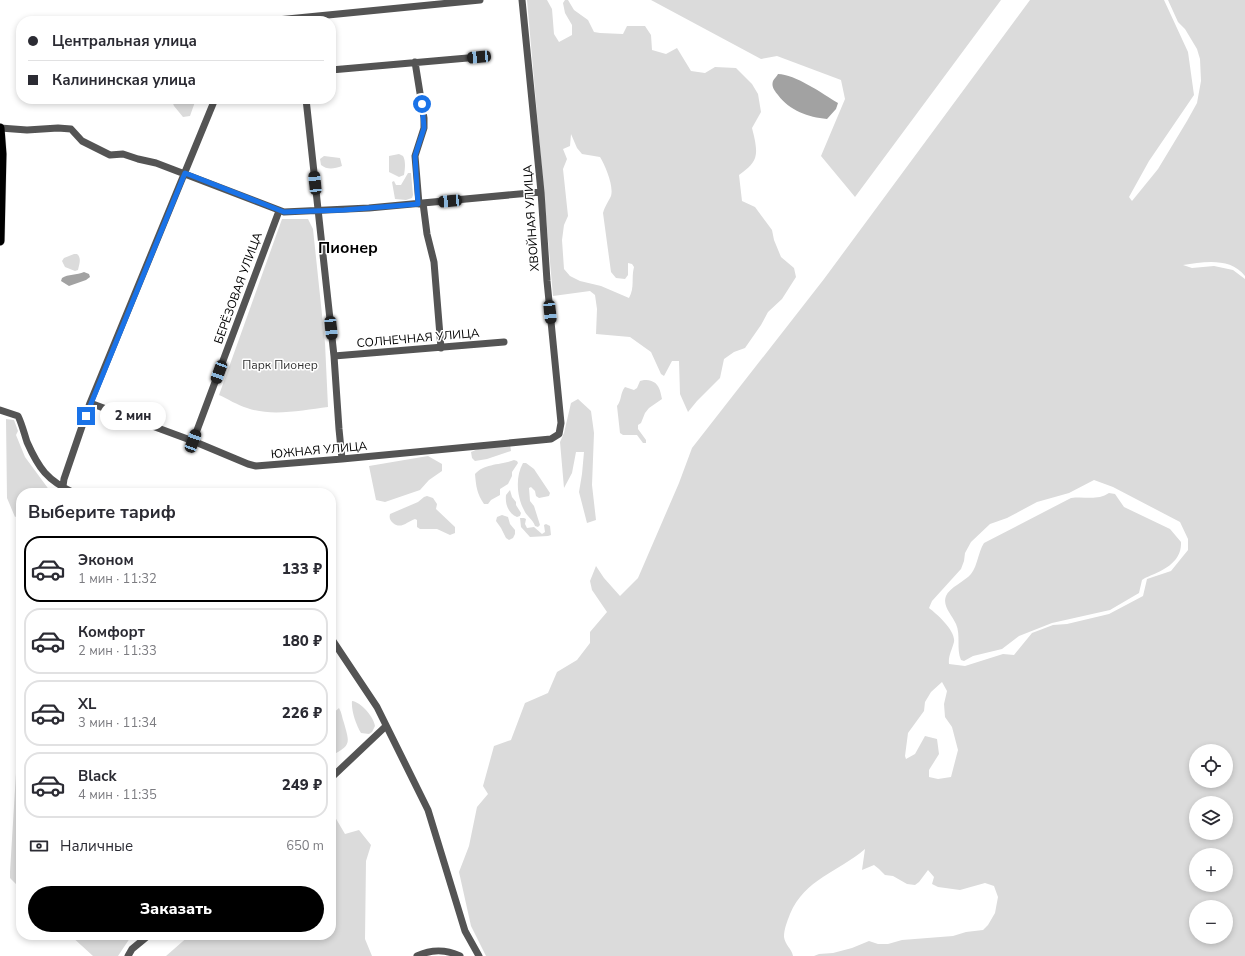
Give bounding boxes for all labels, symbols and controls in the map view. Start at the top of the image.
text: Центральная улица [52,31,197,51]
car [467,50,491,64]
text: Калининская улица [52,70,196,90]
route start [413,95,431,113]
street label: ХВОЙНАЯ УЛИЦА [519,164,543,272]
car [308,170,322,196]
car [438,194,462,208]
street label: БЕРЁЗОВАЯ УЛИЦА [210,230,266,346]
district label: Пионер [318,237,378,259]
car [543,299,557,325]
car [324,315,338,341]
street label: СОЛНЕЧНАЯ УЛИЦА [356,325,480,351]
park label: Парк Пионер [242,357,318,373]
car [209,359,229,385]
callout: 2 мин [100,402,166,430]
route end [77,407,95,425]
text: 2 мин [115,407,151,425]
car [183,428,203,454]
street label: ЮЖНАЯ УЛИЦА [270,438,368,462]
text: Выберите тариф [28,500,176,524]
text: Эконом [78,550,134,570]
icon: car [30,551,66,587]
text: 133 ₽ [282,559,322,579]
text: 1 мин · 11:32 [78,570,157,588]
text: Комфорт [78,622,145,642]
icon: car [30,623,66,659]
text: 180 ₽ [282,631,322,651]
text: 2 мин · 11:33 [78,642,157,660]
text: XL [78,694,97,714]
icon: car [30,695,66,731]
text: 226 ₽ [282,703,322,723]
text: 3 мин · 11:34 [78,714,157,732]
map controls [1189,744,1233,944]
button: locate [1189,744,1233,788]
text: Black [78,766,116,786]
icon: car [30,767,66,803]
text: 249 ₽ [282,775,322,795]
text: 4 мин · 11:35 [78,786,157,804]
button: layers [1189,796,1233,840]
icon: cash [28,835,50,857]
text: Наличные [60,836,133,856]
text: 650 m [286,837,324,855]
button: + [1189,848,1233,892]
button: Заказать [28,886,324,932]
button: − [1189,900,1233,944]

